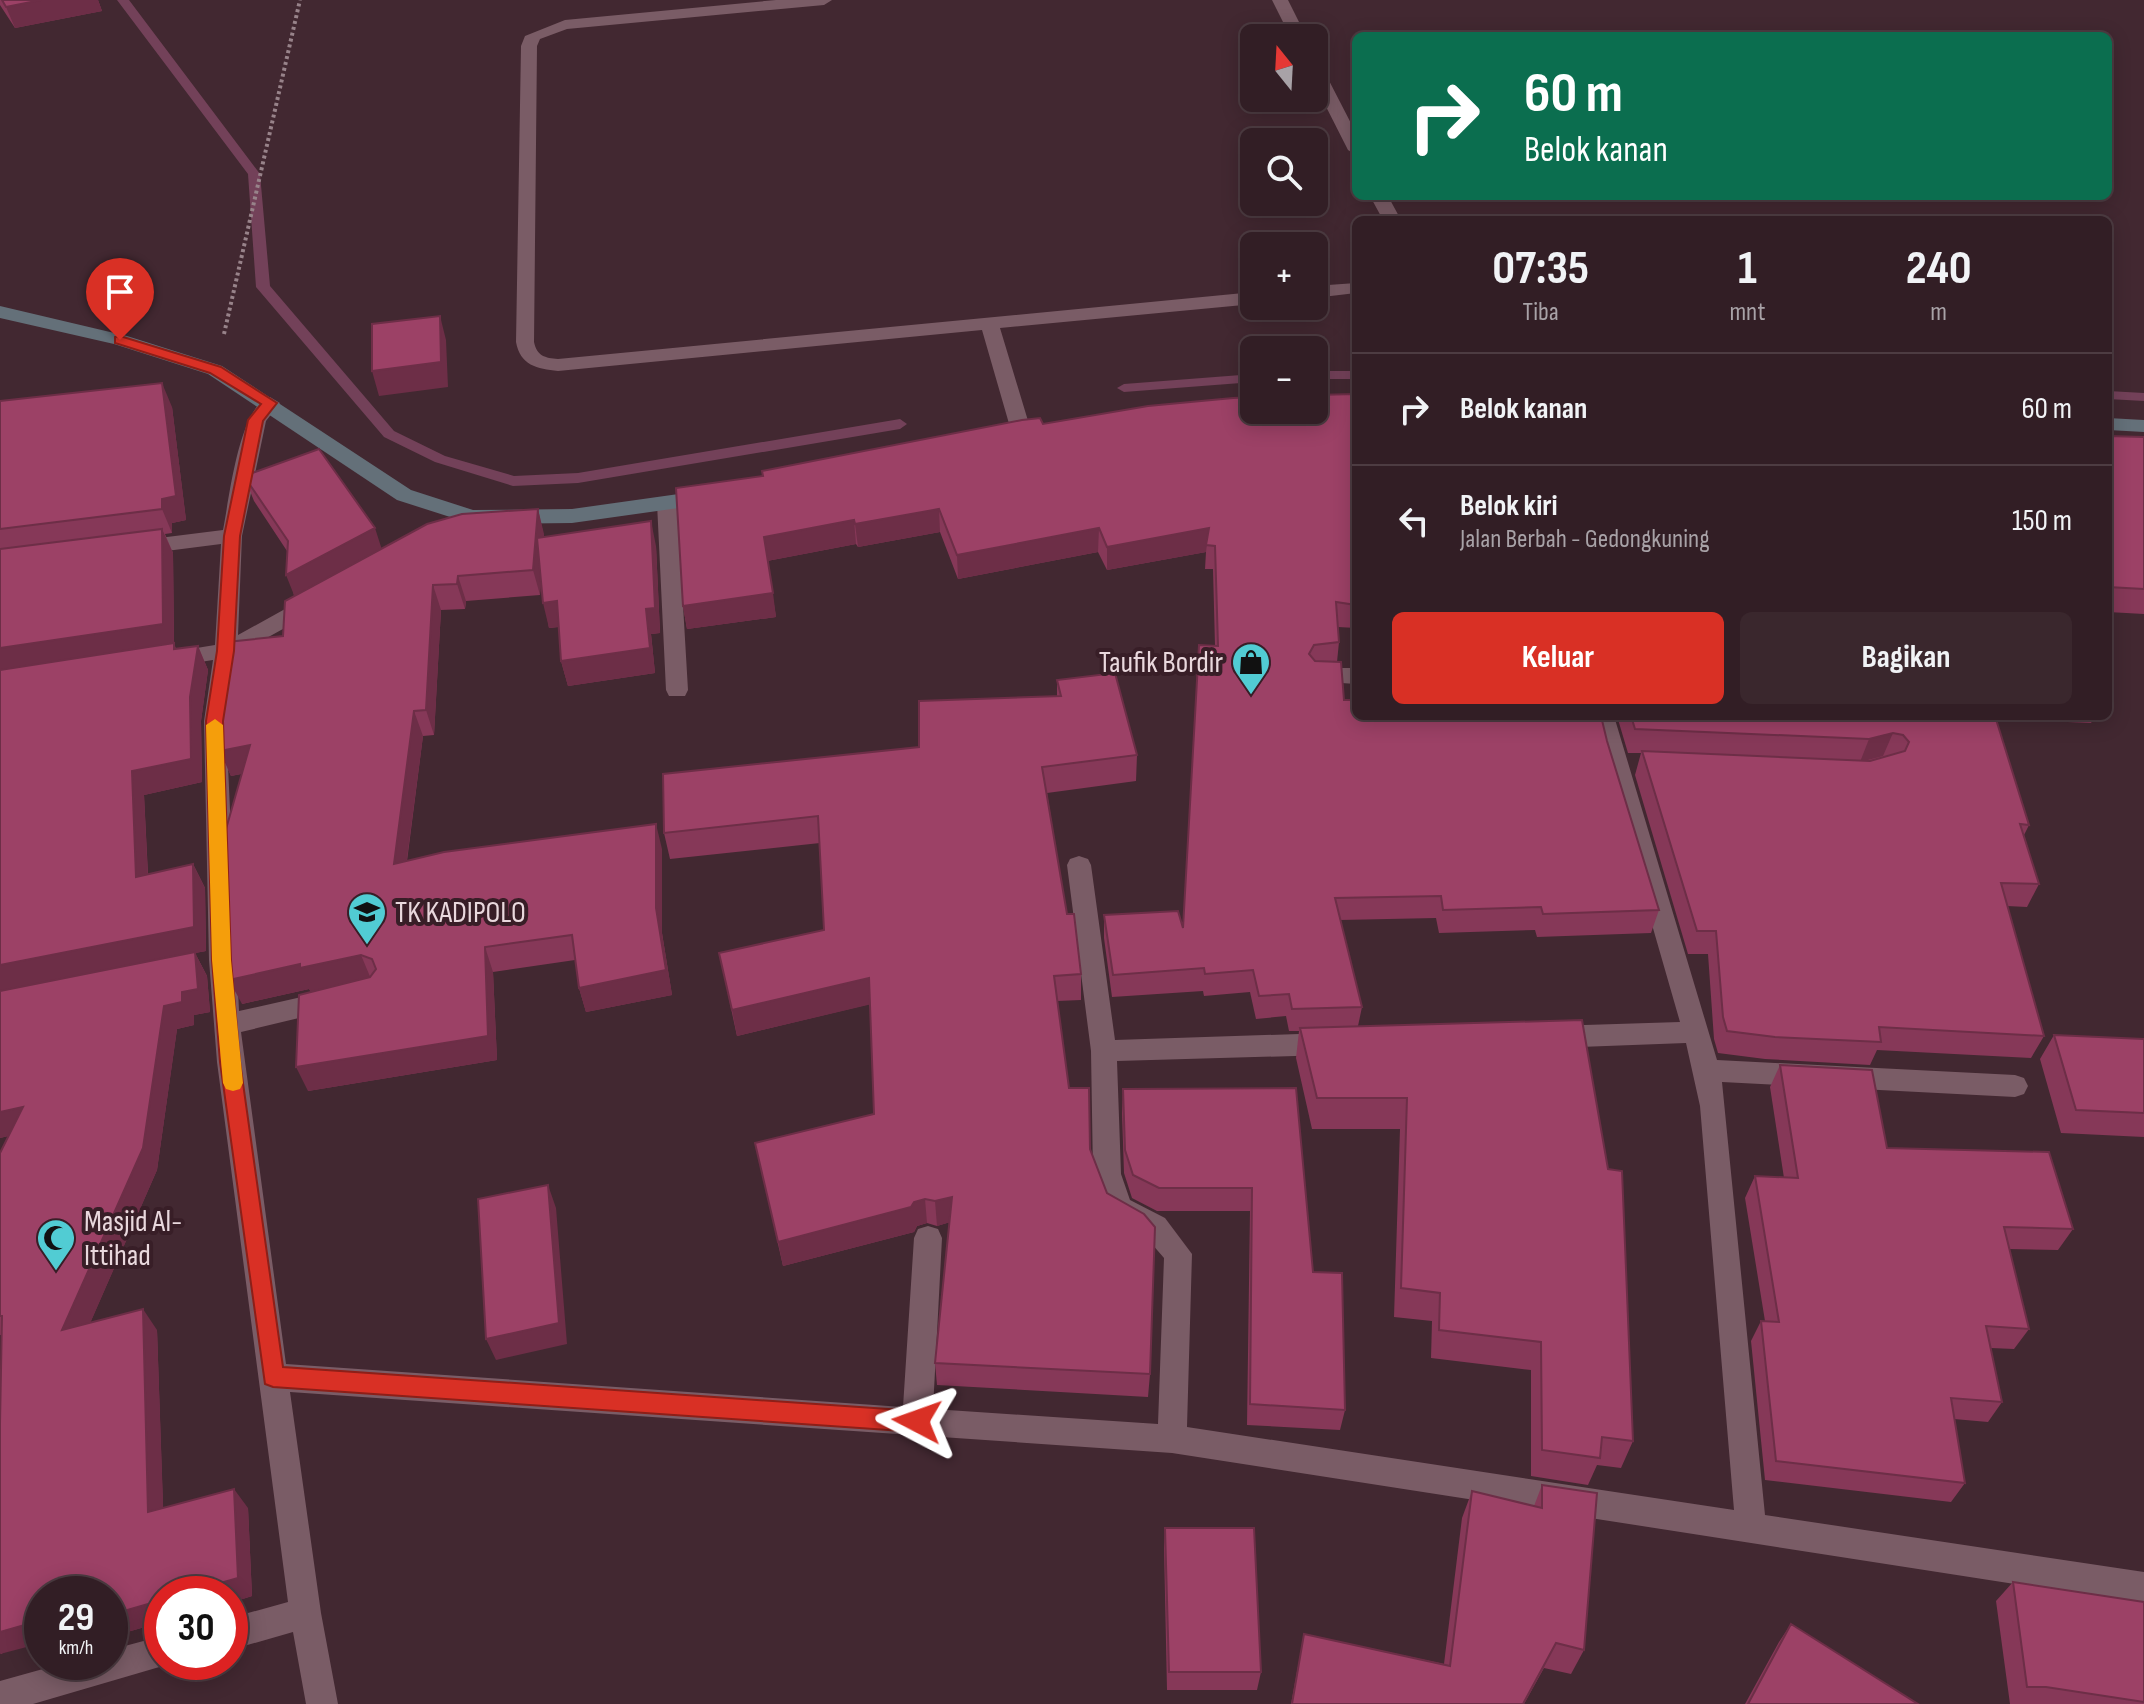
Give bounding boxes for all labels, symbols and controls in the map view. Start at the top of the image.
north arrow [1240,24,1328,112]
map controls [1240,24,1328,424]
text: 60 m [1524,61,1623,128]
icon: right [1392,64,1496,168]
button: search [1240,128,1328,216]
text: Belok kanan [1524,129,1668,172]
button: + [1240,232,1328,320]
text: 07:35 [1492,240,1589,297]
text: 1 [1738,240,1757,297]
text: 240 [1906,240,1972,297]
pin [86,258,154,340]
icon: arrive [98,270,142,314]
text: Tiba [1523,297,1559,328]
text: mnt [1729,297,1765,328]
text: m [1930,297,1947,328]
button: − [1240,336,1328,424]
icon: right [1392,387,1436,431]
text: Belok kanan [1460,391,1587,427]
text: 60 m [2021,391,2072,427]
text: Belok kiri [1460,488,1558,524]
icon: left [1392,499,1436,543]
text: 150 m [2012,503,2072,539]
text: Jalan Berbah - Gedongkuning [1460,524,1710,555]
button: Keluar [1392,612,1724,704]
button: Bagikan [1740,612,2072,704]
shop icon: Taufik Bordir [1230,641,1272,696]
place label: Taufik Bordir [1099,645,1223,681]
school or university icon: TK KADIPOLO [346,891,388,946]
place label: TK KADIPOLO [395,895,526,931]
place label: Masjid Al- Ittihad [84,1204,182,1274]
mosque icon: Masjid Al- Ittihad [35,1217,77,1272]
position arrow [875,1379,959,1463]
speed limit sign: 30 [144,1576,248,1680]
text: 29 [58,1594,94,1642]
text: km/h [59,1636,93,1660]

